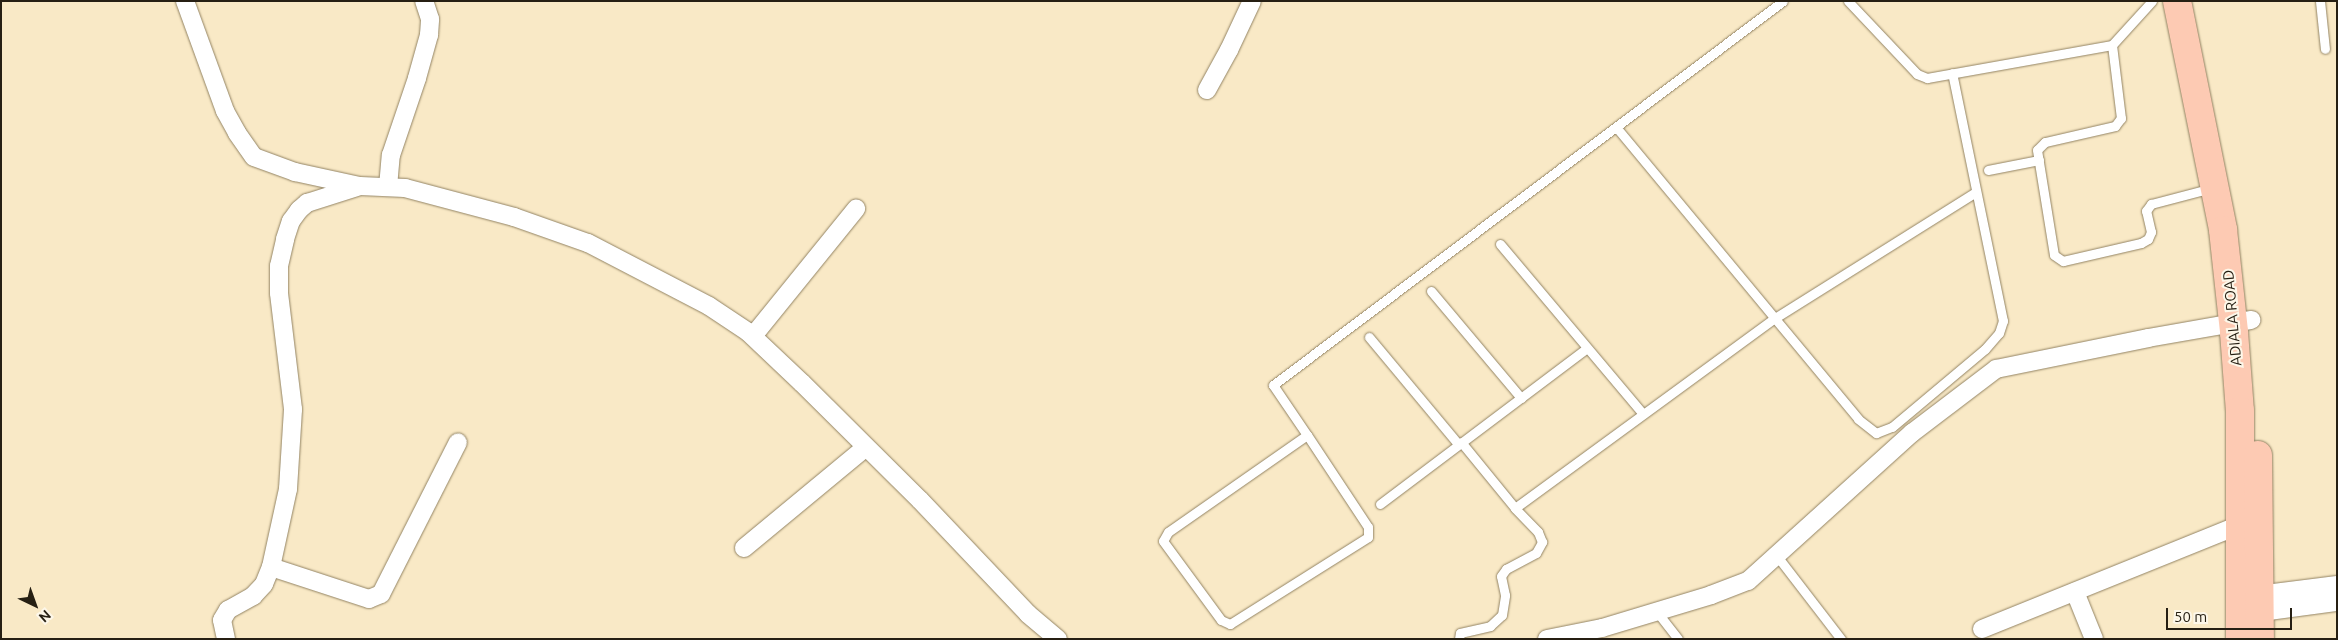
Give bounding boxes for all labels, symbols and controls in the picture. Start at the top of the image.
street label: ADIALA ROAD [2219,269,2245,367]
north arrow [10,580,60,630]
scale bar [2168,598,2294,630]
text: N [36,607,54,626]
text: 50 m [2174,608,2207,625]

